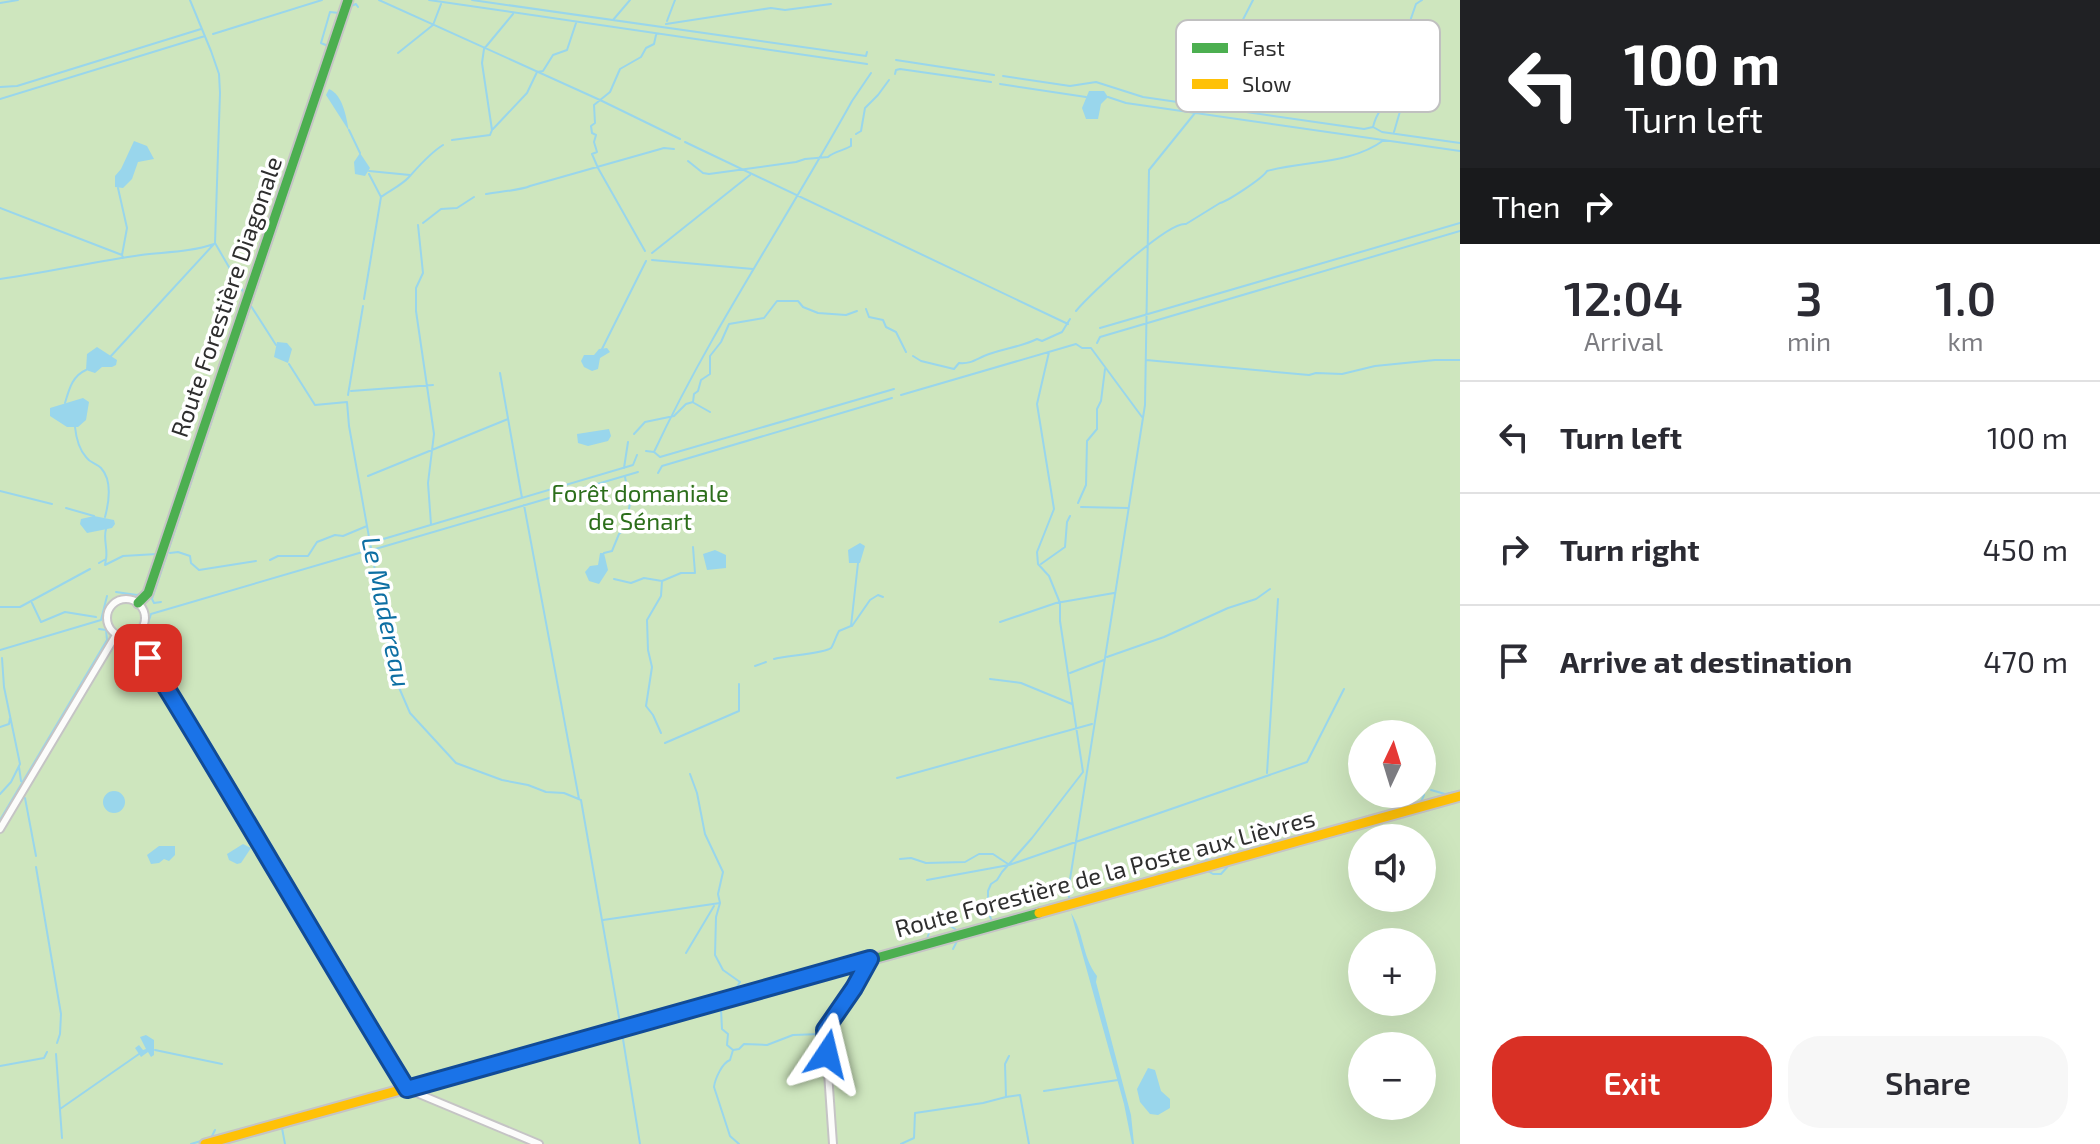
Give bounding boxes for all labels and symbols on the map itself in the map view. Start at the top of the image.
legend [1176,20,1440,112]
text: Fast [1242,34,1285,60]
text: Slow [1242,70,1291,96]
street label: Route Forestière Diagonale [164,152,287,441]
park label: Forêt domaniale de Sénart [551,478,729,535]
water label: Le Madereau [356,534,419,690]
pin [114,624,182,692]
north arrow [1348,720,1436,808]
street label: Route Forestière de la Poste aux Lièvres [891,802,1318,943]
position arrow [785,1012,869,1096]

